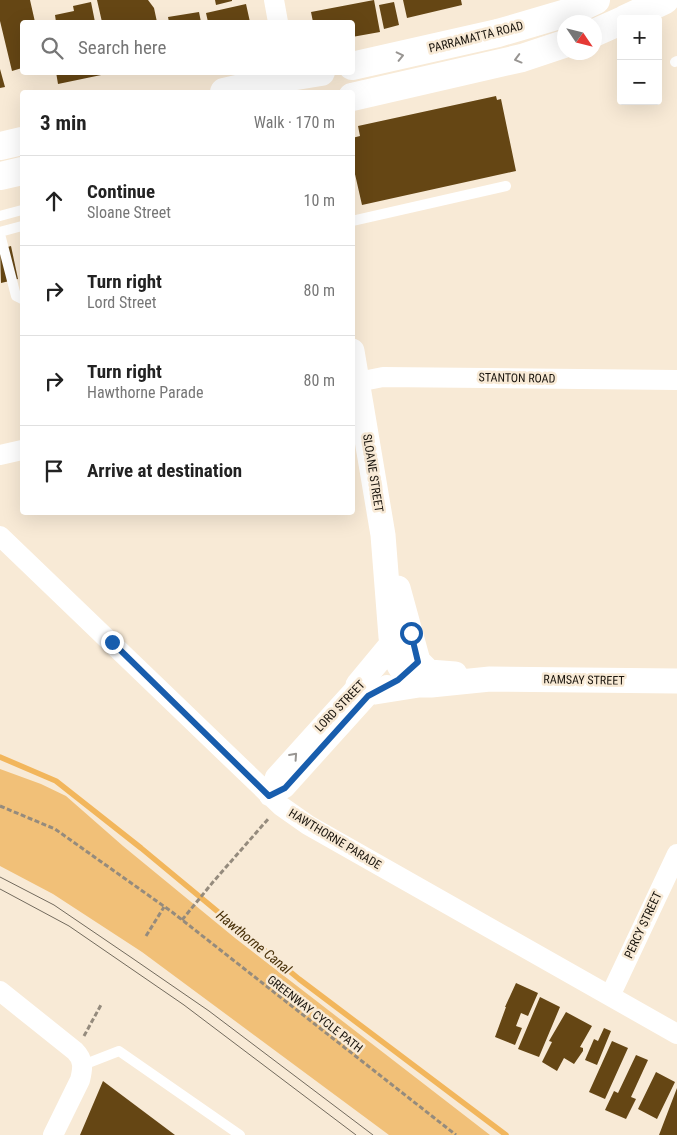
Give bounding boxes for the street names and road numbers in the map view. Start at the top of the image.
street label: PARRAMATTA ROAD [427,18,525,55]
street label: STANTON ROAD [478,370,556,386]
street label: SLOANE STREET [360,433,386,513]
street label: RAMSAY STREET [543,672,625,688]
street label: LORD STREET [312,678,368,734]
street label: HAWTHORNE PARADE [286,806,384,872]
street label: PERCY STREET [621,889,665,961]
street label: GREENWAY CYCLE PATH [265,972,365,1056]

